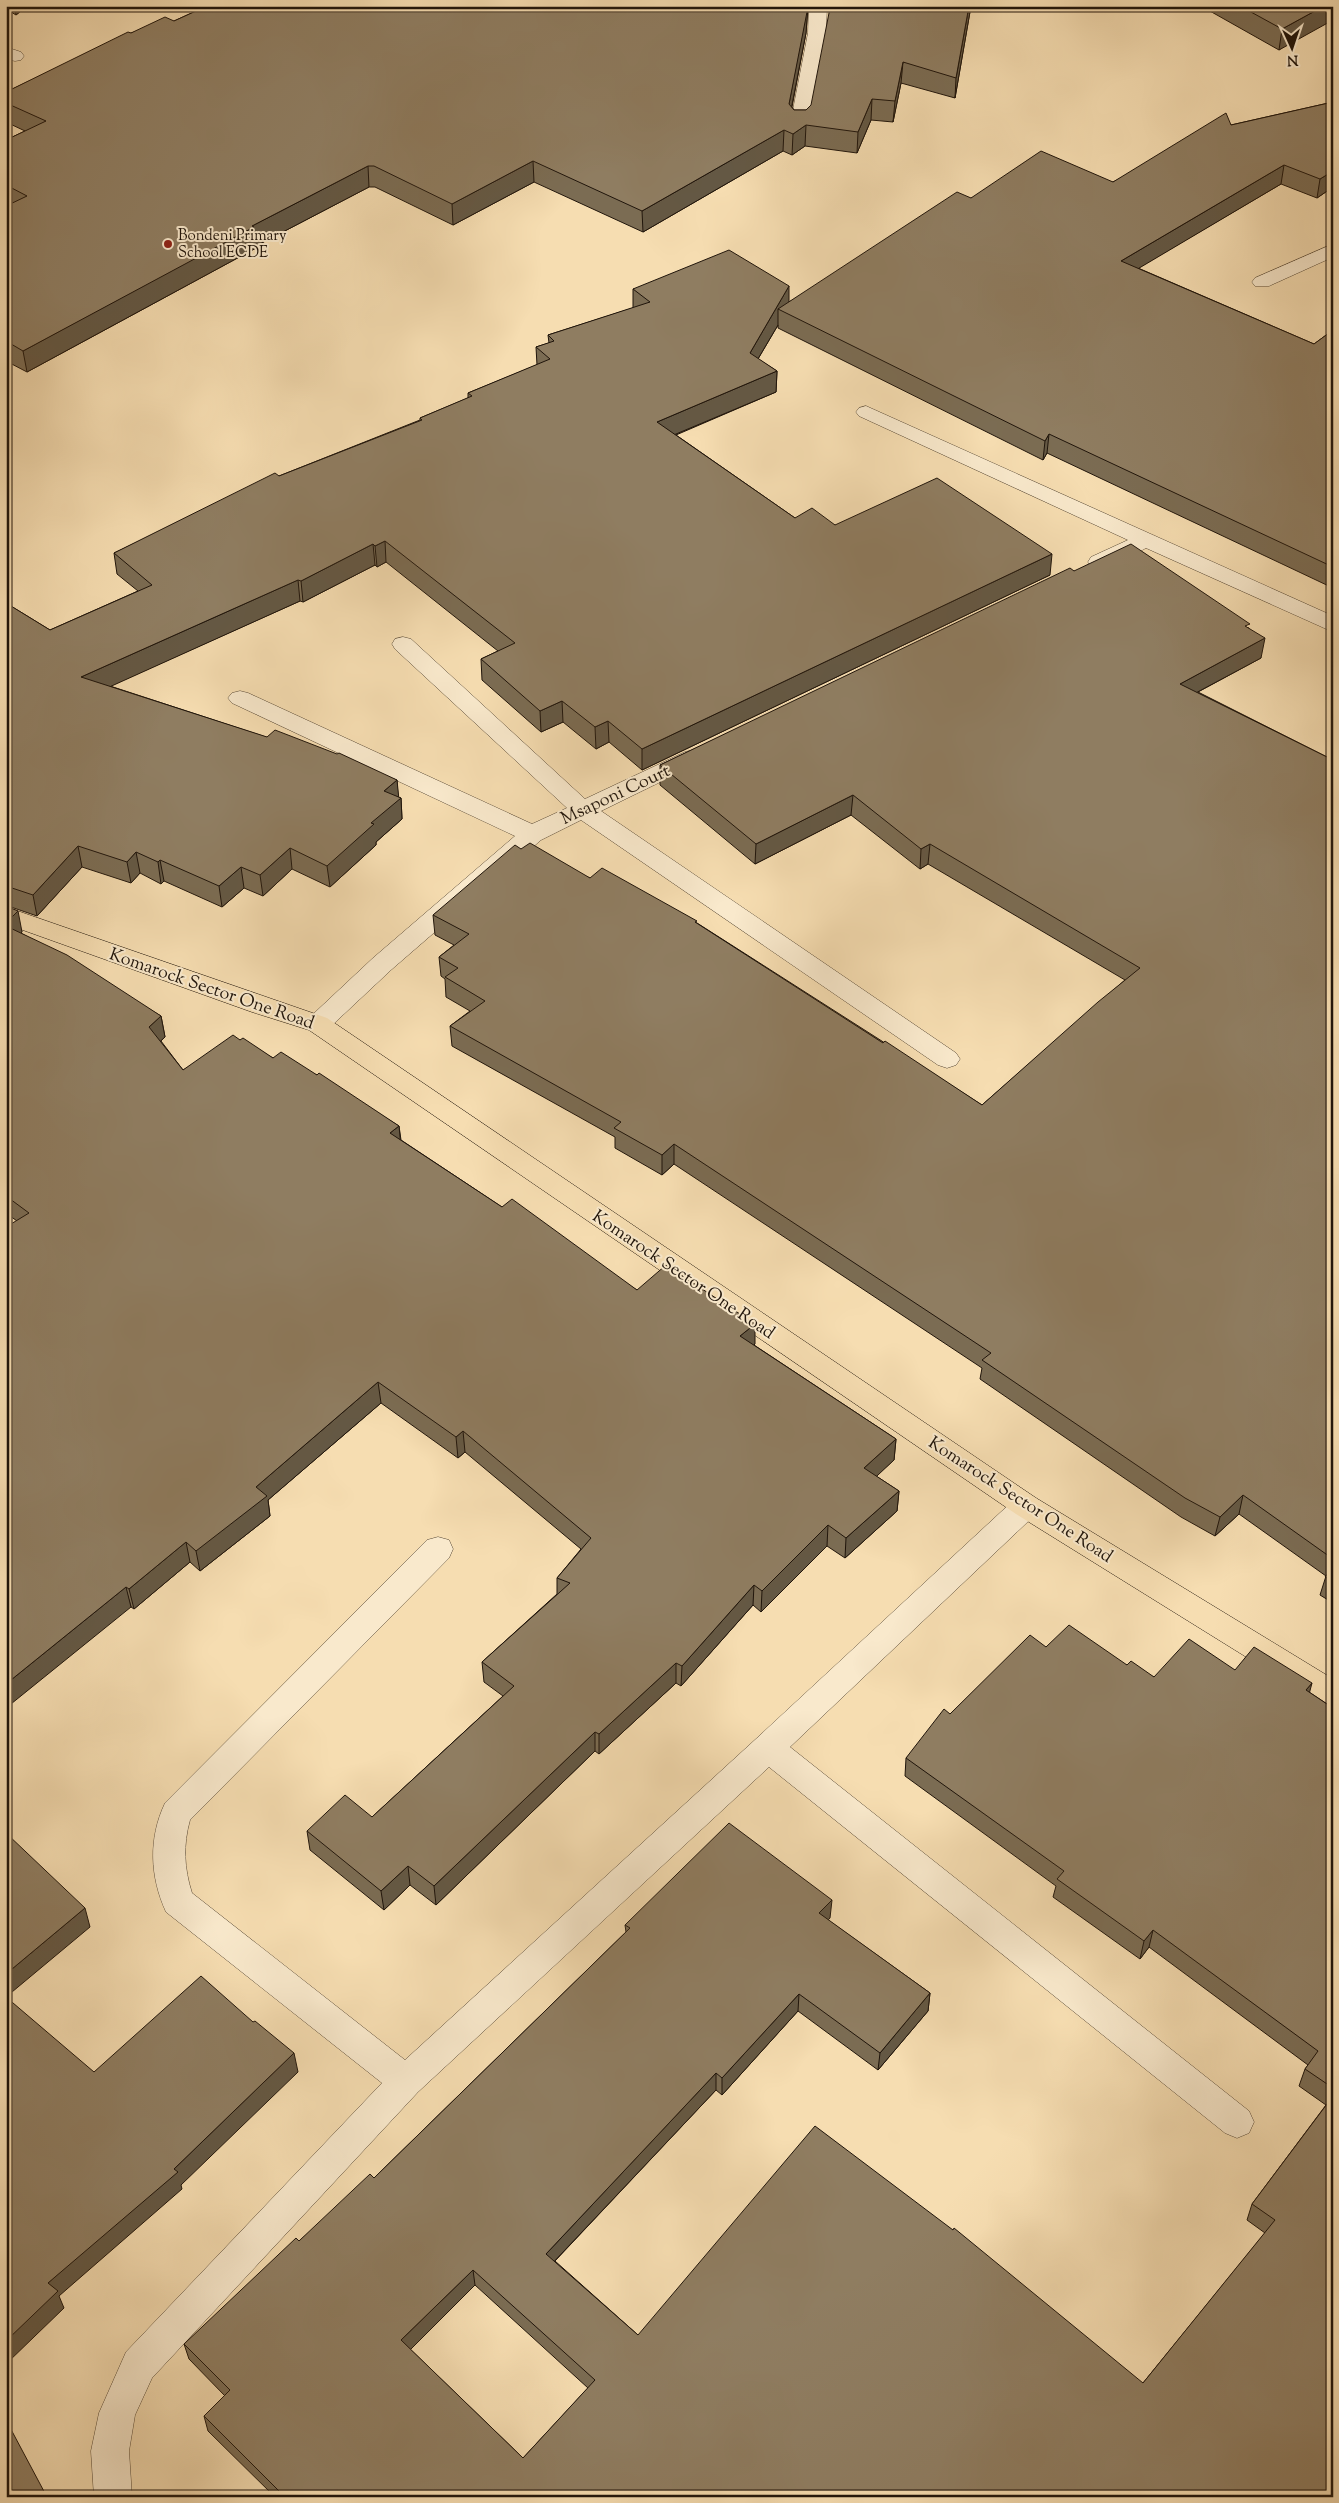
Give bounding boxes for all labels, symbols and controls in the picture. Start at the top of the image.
north arrow [1266,22,1316,72]
text: N [1286,49,1299,69]
place label: Bondeni Primary School ECDE [178,226,287,264]
marker: Bondeni Primary School ECDE [162,238,174,250]
street label: Msaponi Court [557,759,675,833]
street label: Komarock Sector One Road [105,943,317,1037]
street label: Komarock Sector One Road [586,1205,780,1347]
street label: Komarock Sector One Road [922,1431,1117,1570]

